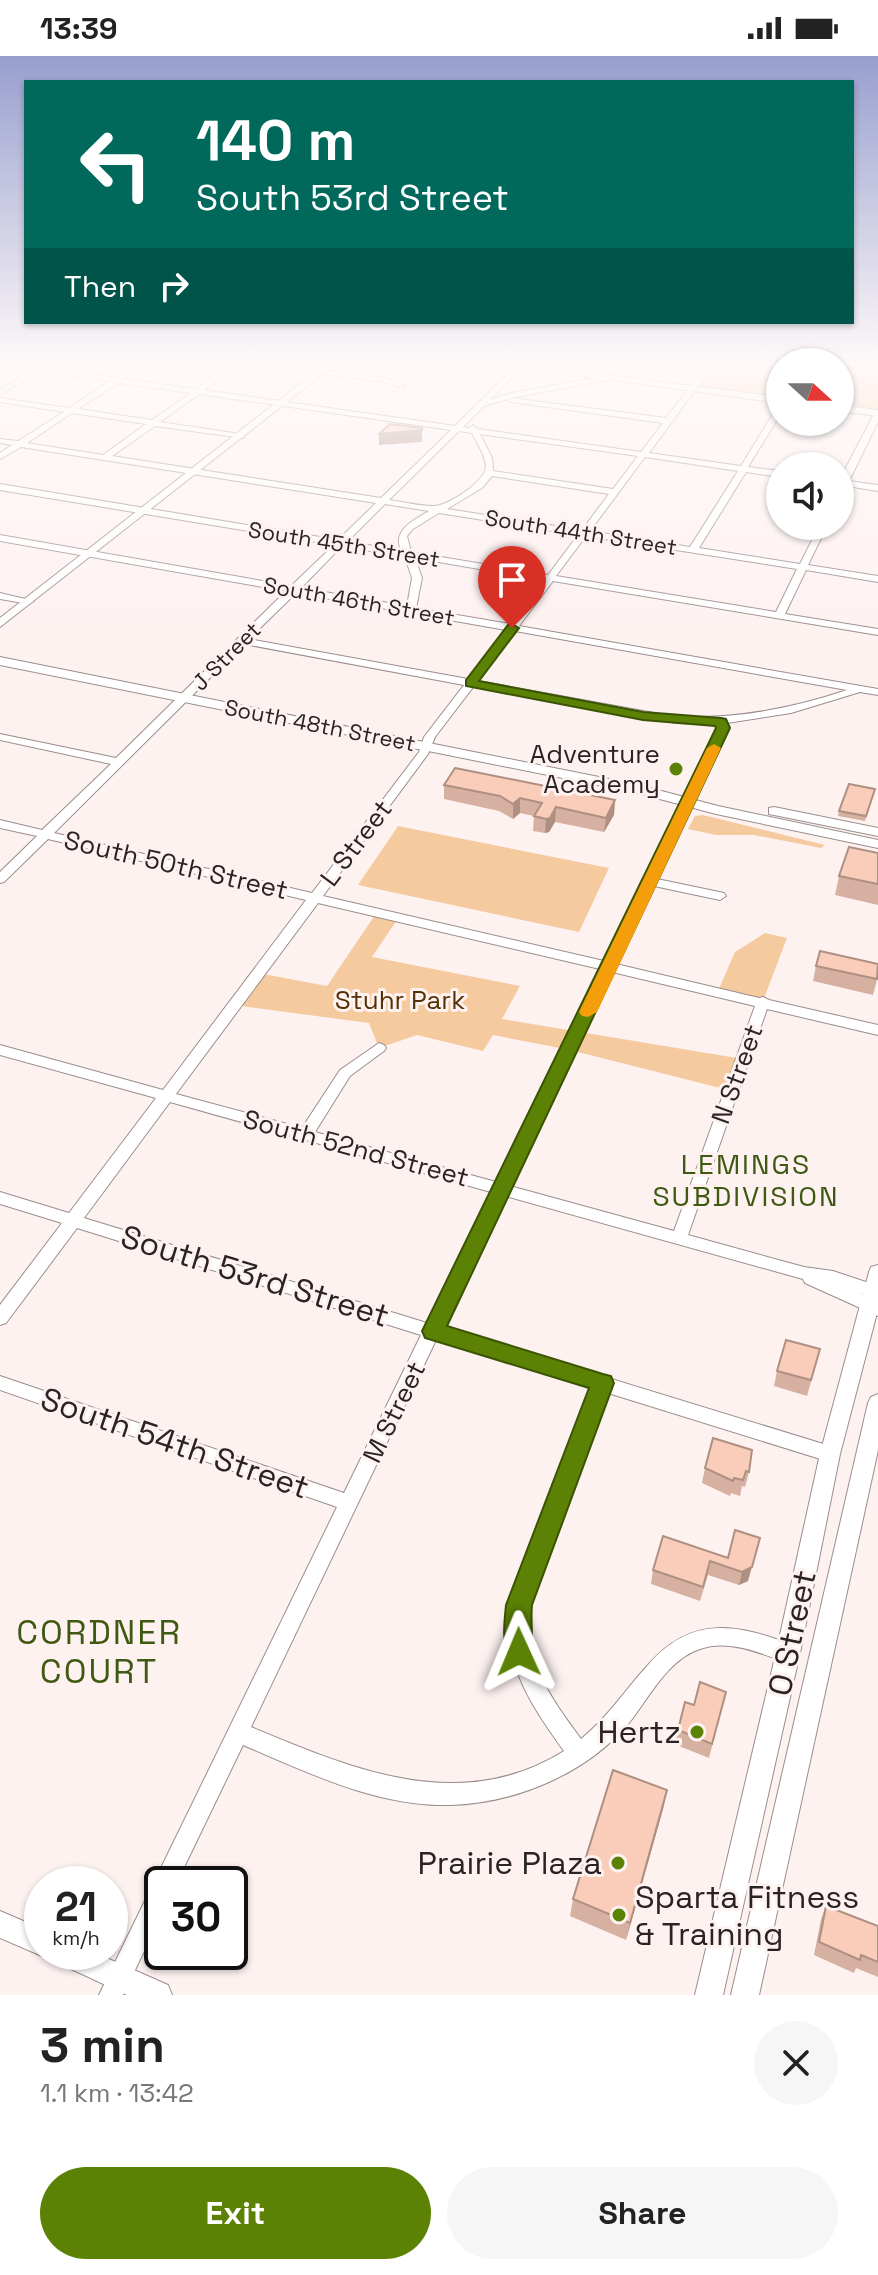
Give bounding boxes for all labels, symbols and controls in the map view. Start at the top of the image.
text: 13:39 [40,9,118,48]
text: 140 m [196,105,355,176]
icon: left [64,112,168,216]
text: South 53rd Street [196,175,509,221]
icon: right [152,264,196,308]
text: Then [64,267,136,306]
north arrow [766,348,854,436]
map controls [766,348,854,540]
button: sound [766,452,854,540]
street label: South 44th Street [483,503,679,561]
street label: South 45th Street [246,515,442,573]
pin [478,546,546,628]
icon: arrive [490,558,534,602]
street label: South 46th Street [261,570,457,632]
street label: J Street [186,616,266,696]
street label: South 48th Street [222,693,418,757]
place label: Adventure Academy [530,737,660,801]
marker: Adventure Academy [667,760,685,778]
street label: L Street [312,793,400,893]
street label: South 50th Street [61,823,291,907]
park label: Stuhr Park [335,983,465,1017]
street label: N Street [703,1020,771,1128]
street label: South 52nd Street [239,1102,473,1194]
district label: LEMINGS SUBDIVISION [652,1146,840,1214]
street label: South 53rd Street [116,1216,394,1336]
street label: M Street [355,1356,433,1468]
street label: South 54th Street [36,1378,314,1508]
street label: O Street [759,1567,825,1699]
position arrow [477,1610,561,1694]
district label: CORDNER COURT [16,1611,182,1693]
place label: Hertz [598,1712,681,1752]
marker: Hertz [688,1723,706,1741]
place label: Prairie Plaza [417,1843,602,1883]
marker: Prairie Plaza [609,1854,627,1872]
speed limit sign: 30 [144,1866,248,1970]
place label: Sparta Fitness & Training [635,1877,859,1954]
text: 21 [55,1882,97,1933]
marker: Sparta Fitness & Training [610,1906,628,1924]
text: km/h [52,1925,100,1951]
text: 3 min [40,2015,165,2076]
button: close [754,2021,838,2105]
text: 1.1 km · 13:42 [40,2076,194,2110]
button: Exit [40,2167,431,2259]
button: Share [447,2167,838,2259]

